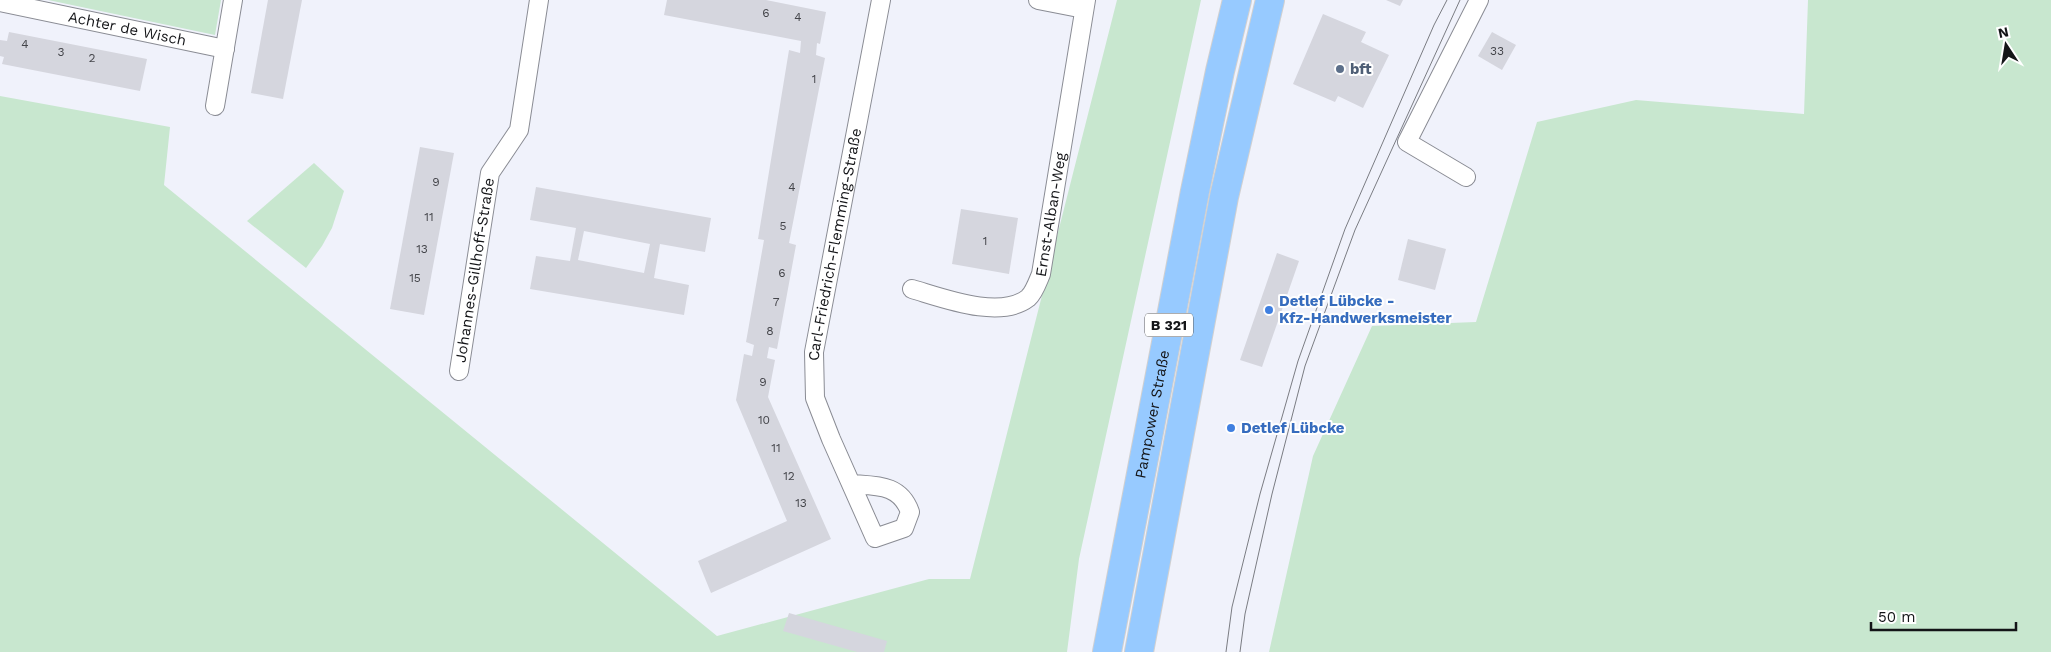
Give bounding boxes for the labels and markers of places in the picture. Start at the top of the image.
place label: bft [1350,60,1372,78]
marker: bft [1334,63,1346,75]
place label: Detlef Lübcke - Kfz-Handwerksmeister [1279,292,1452,327]
marker: Detlef Lübcke - Kfz-Handwerksmeister [1263,304,1275,316]
place label: Detlef Lübcke [1241,419,1345,437]
marker: Detlef Lübcke [1225,422,1237,434]

